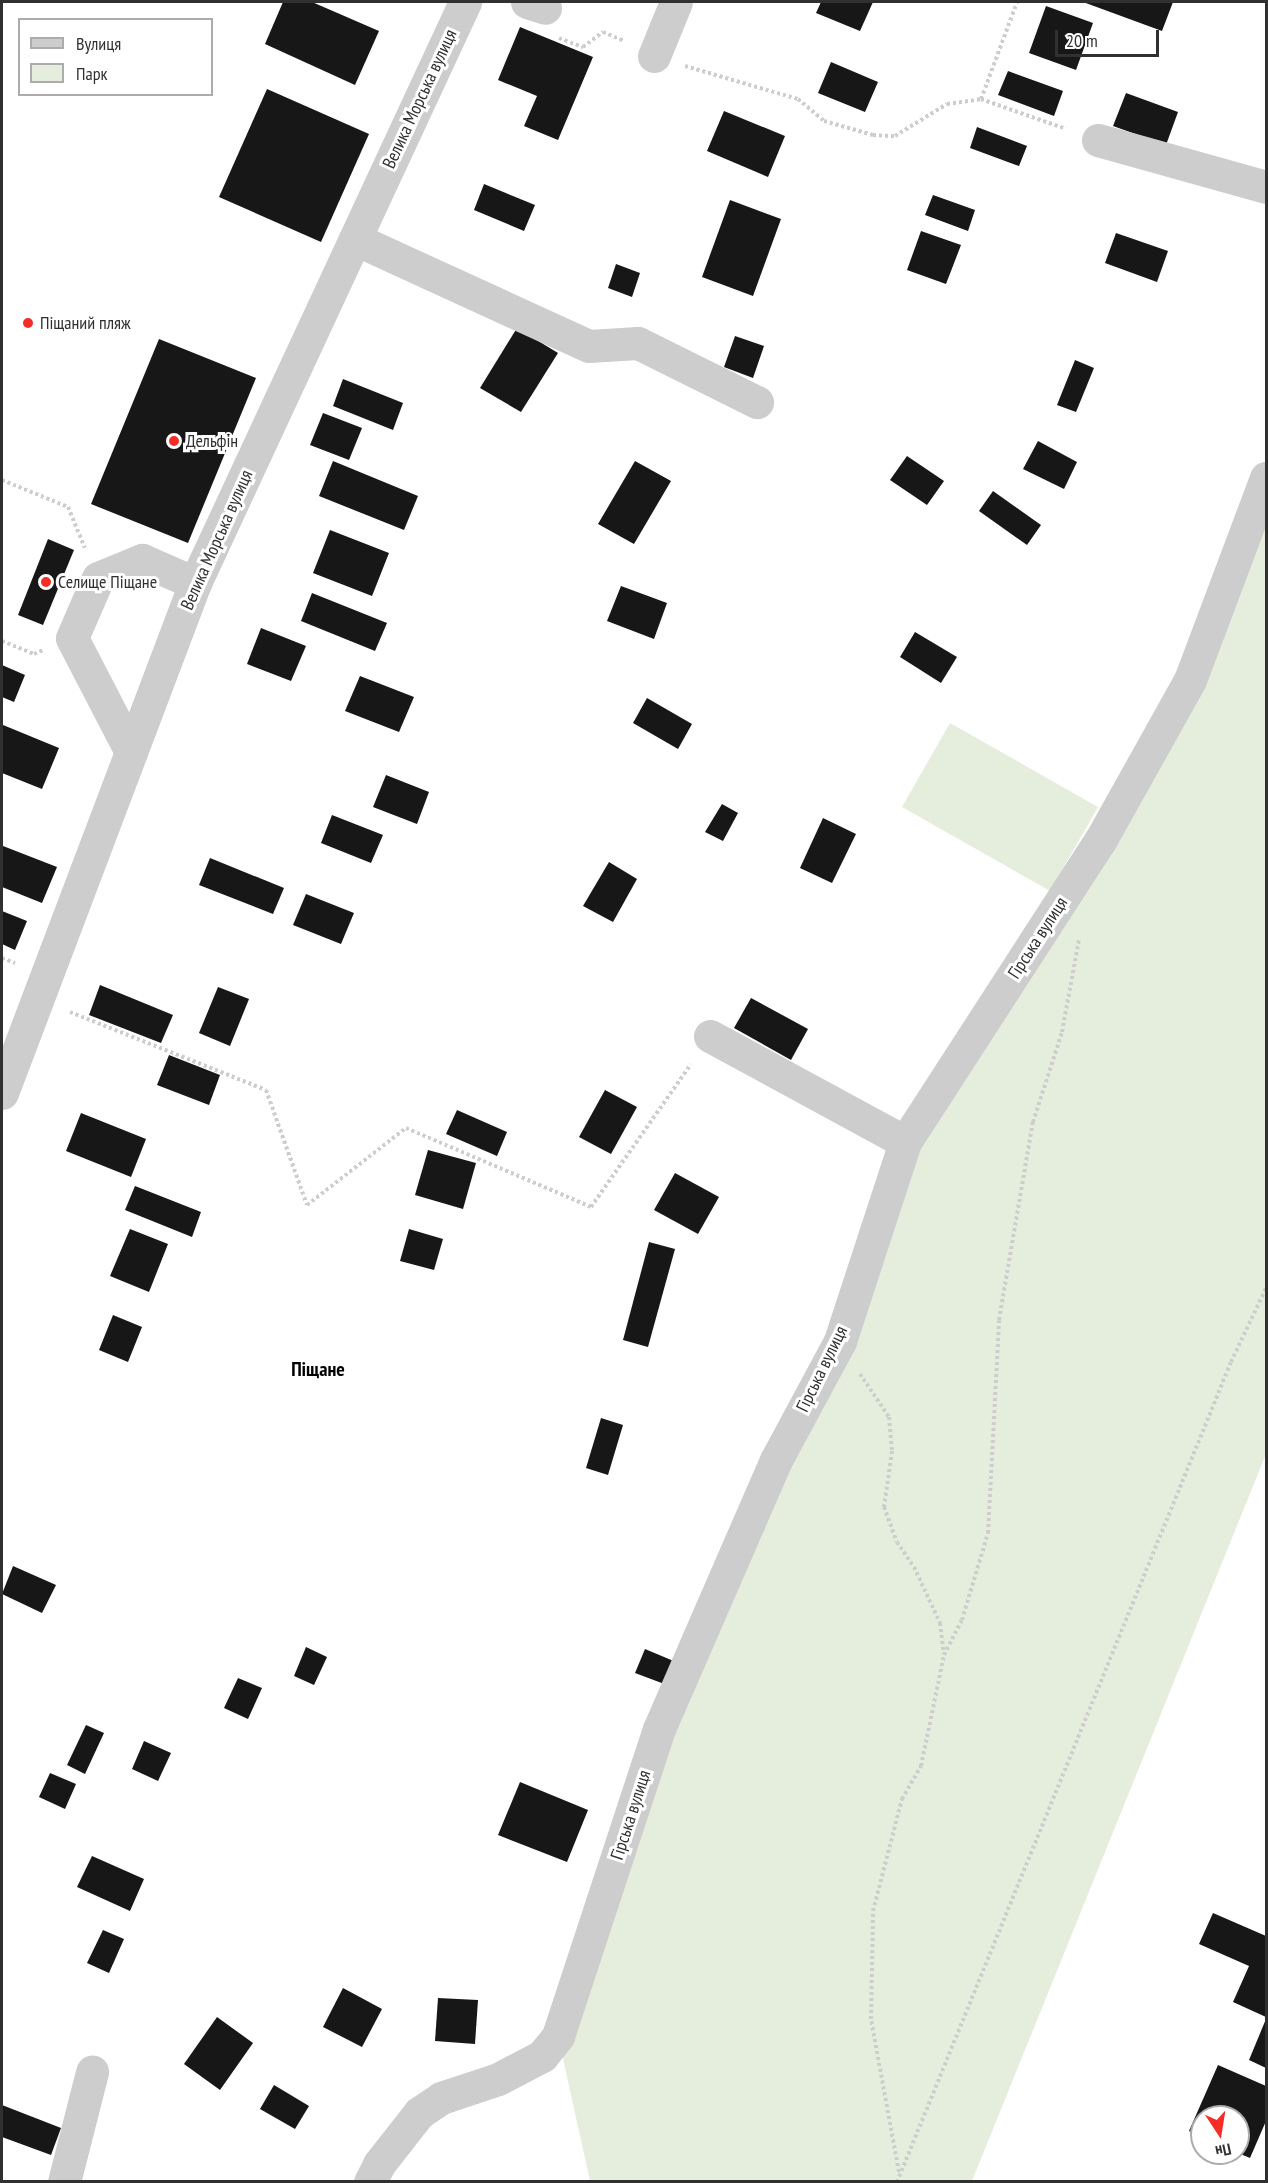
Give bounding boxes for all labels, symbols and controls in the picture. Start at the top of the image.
legend [18,18,213,96]
scale bar [1058,18,1162,56]
street label: Велика Морська вулиця [378,26,462,172]
text: 20 m [1066,29,1098,52]
text: Вулиця [76,32,121,55]
text: Парк [76,62,107,85]
place label: Піщаний пляж [40,312,131,334]
marker: Піщаний пляж [21,316,35,330]
place label: Дельфін [186,430,238,452]
marker: Дельфін [167,434,181,448]
street label: Велика Морська вулиця [176,467,258,613]
place label: Селище Піщане [58,571,157,593]
marker: Селище Піщане [39,575,53,589]
street label: Гірська вулиця [1004,893,1072,983]
street label: Гірська вулиця [792,1323,852,1415]
district label: Піщане [291,1357,345,1381]
street label: Гірська вулиця [606,1767,656,1863]
north arrow [1190,2105,1250,2165]
text: Пн [1214,2139,1233,2162]

